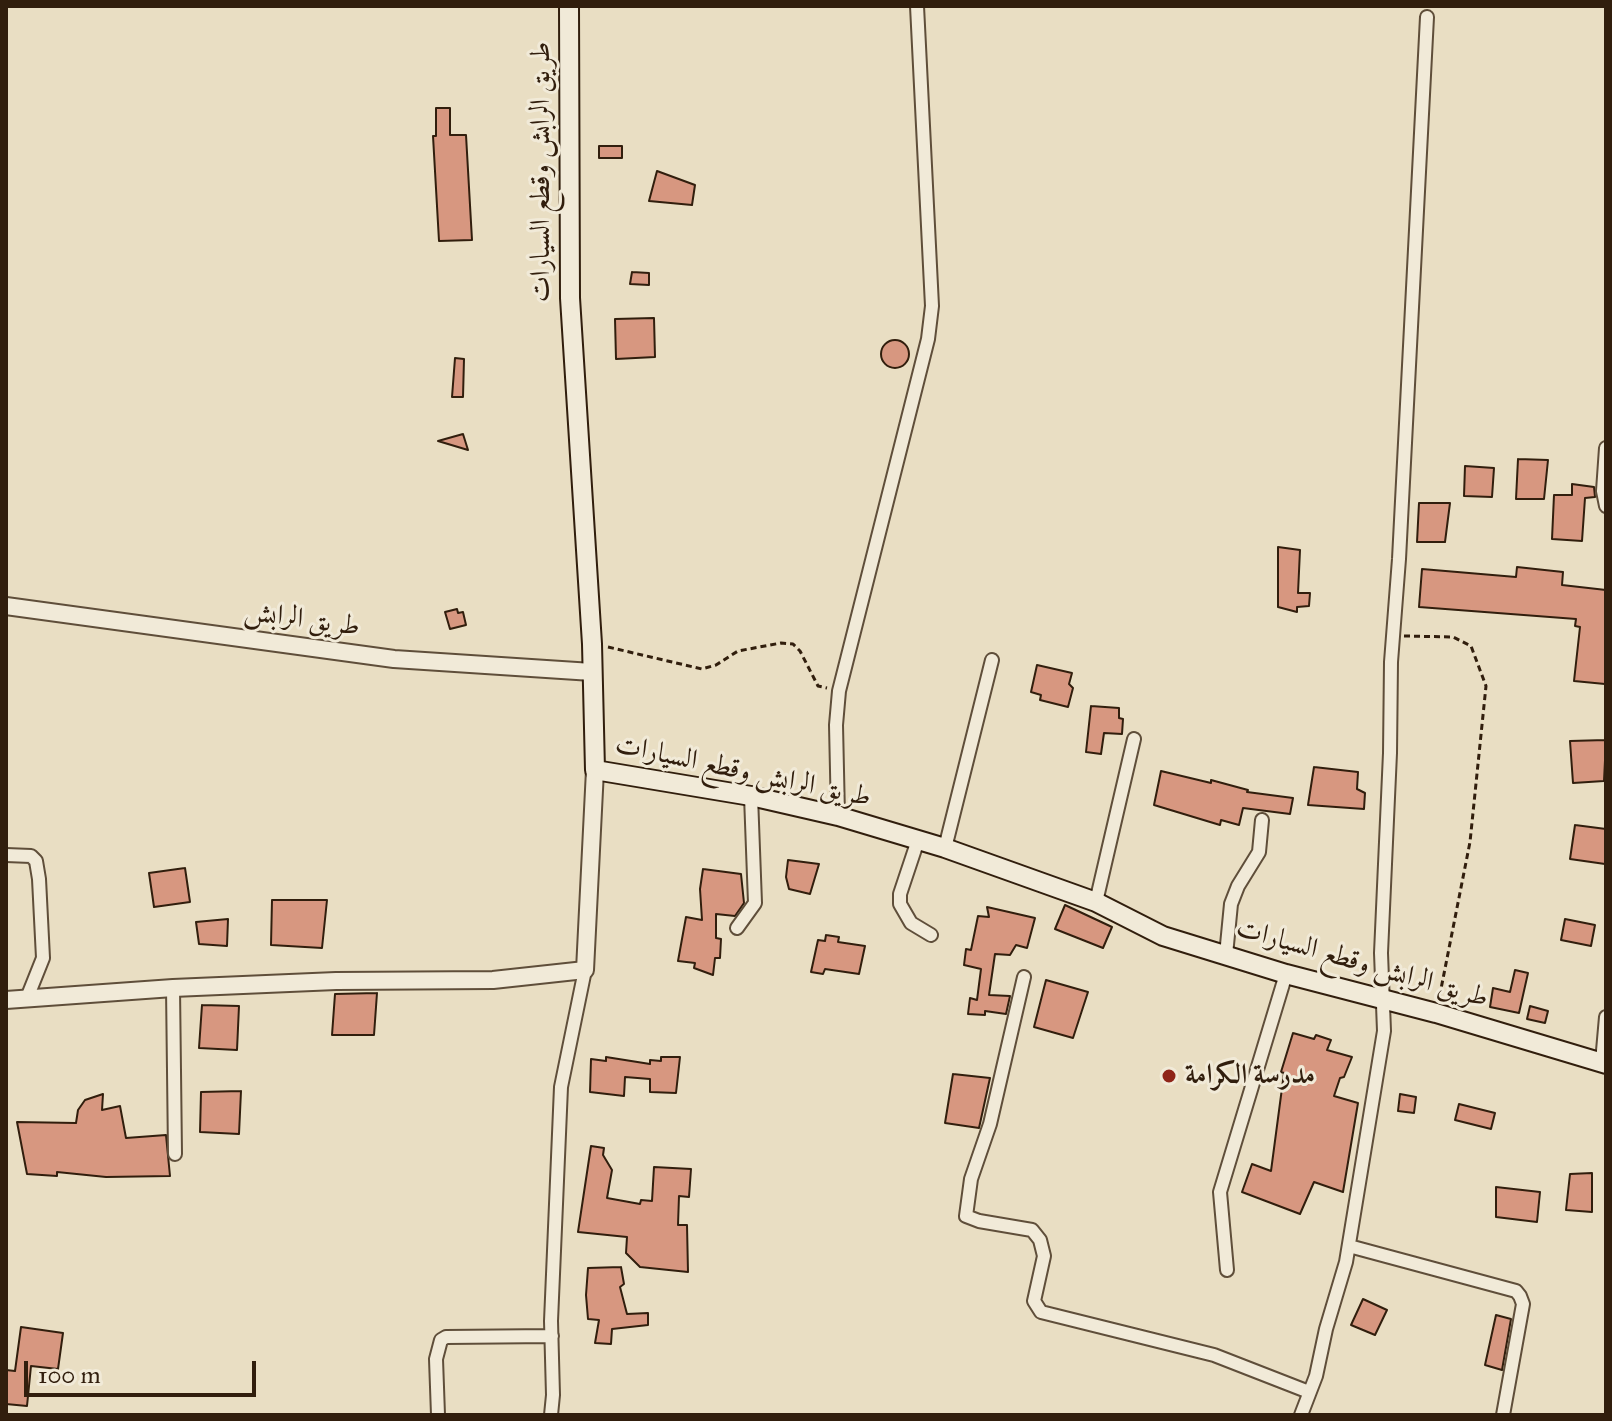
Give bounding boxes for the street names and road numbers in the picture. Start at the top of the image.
street label: طريق الرابش وقطع السيارات [525,42,559,302]
street label: طريق الرابش [242,595,362,645]
street label: طريق الرابش وقطع السيارات [612,728,874,816]
street label: طريق الرابش وقطع السيارات [1232,912,1492,1016]

